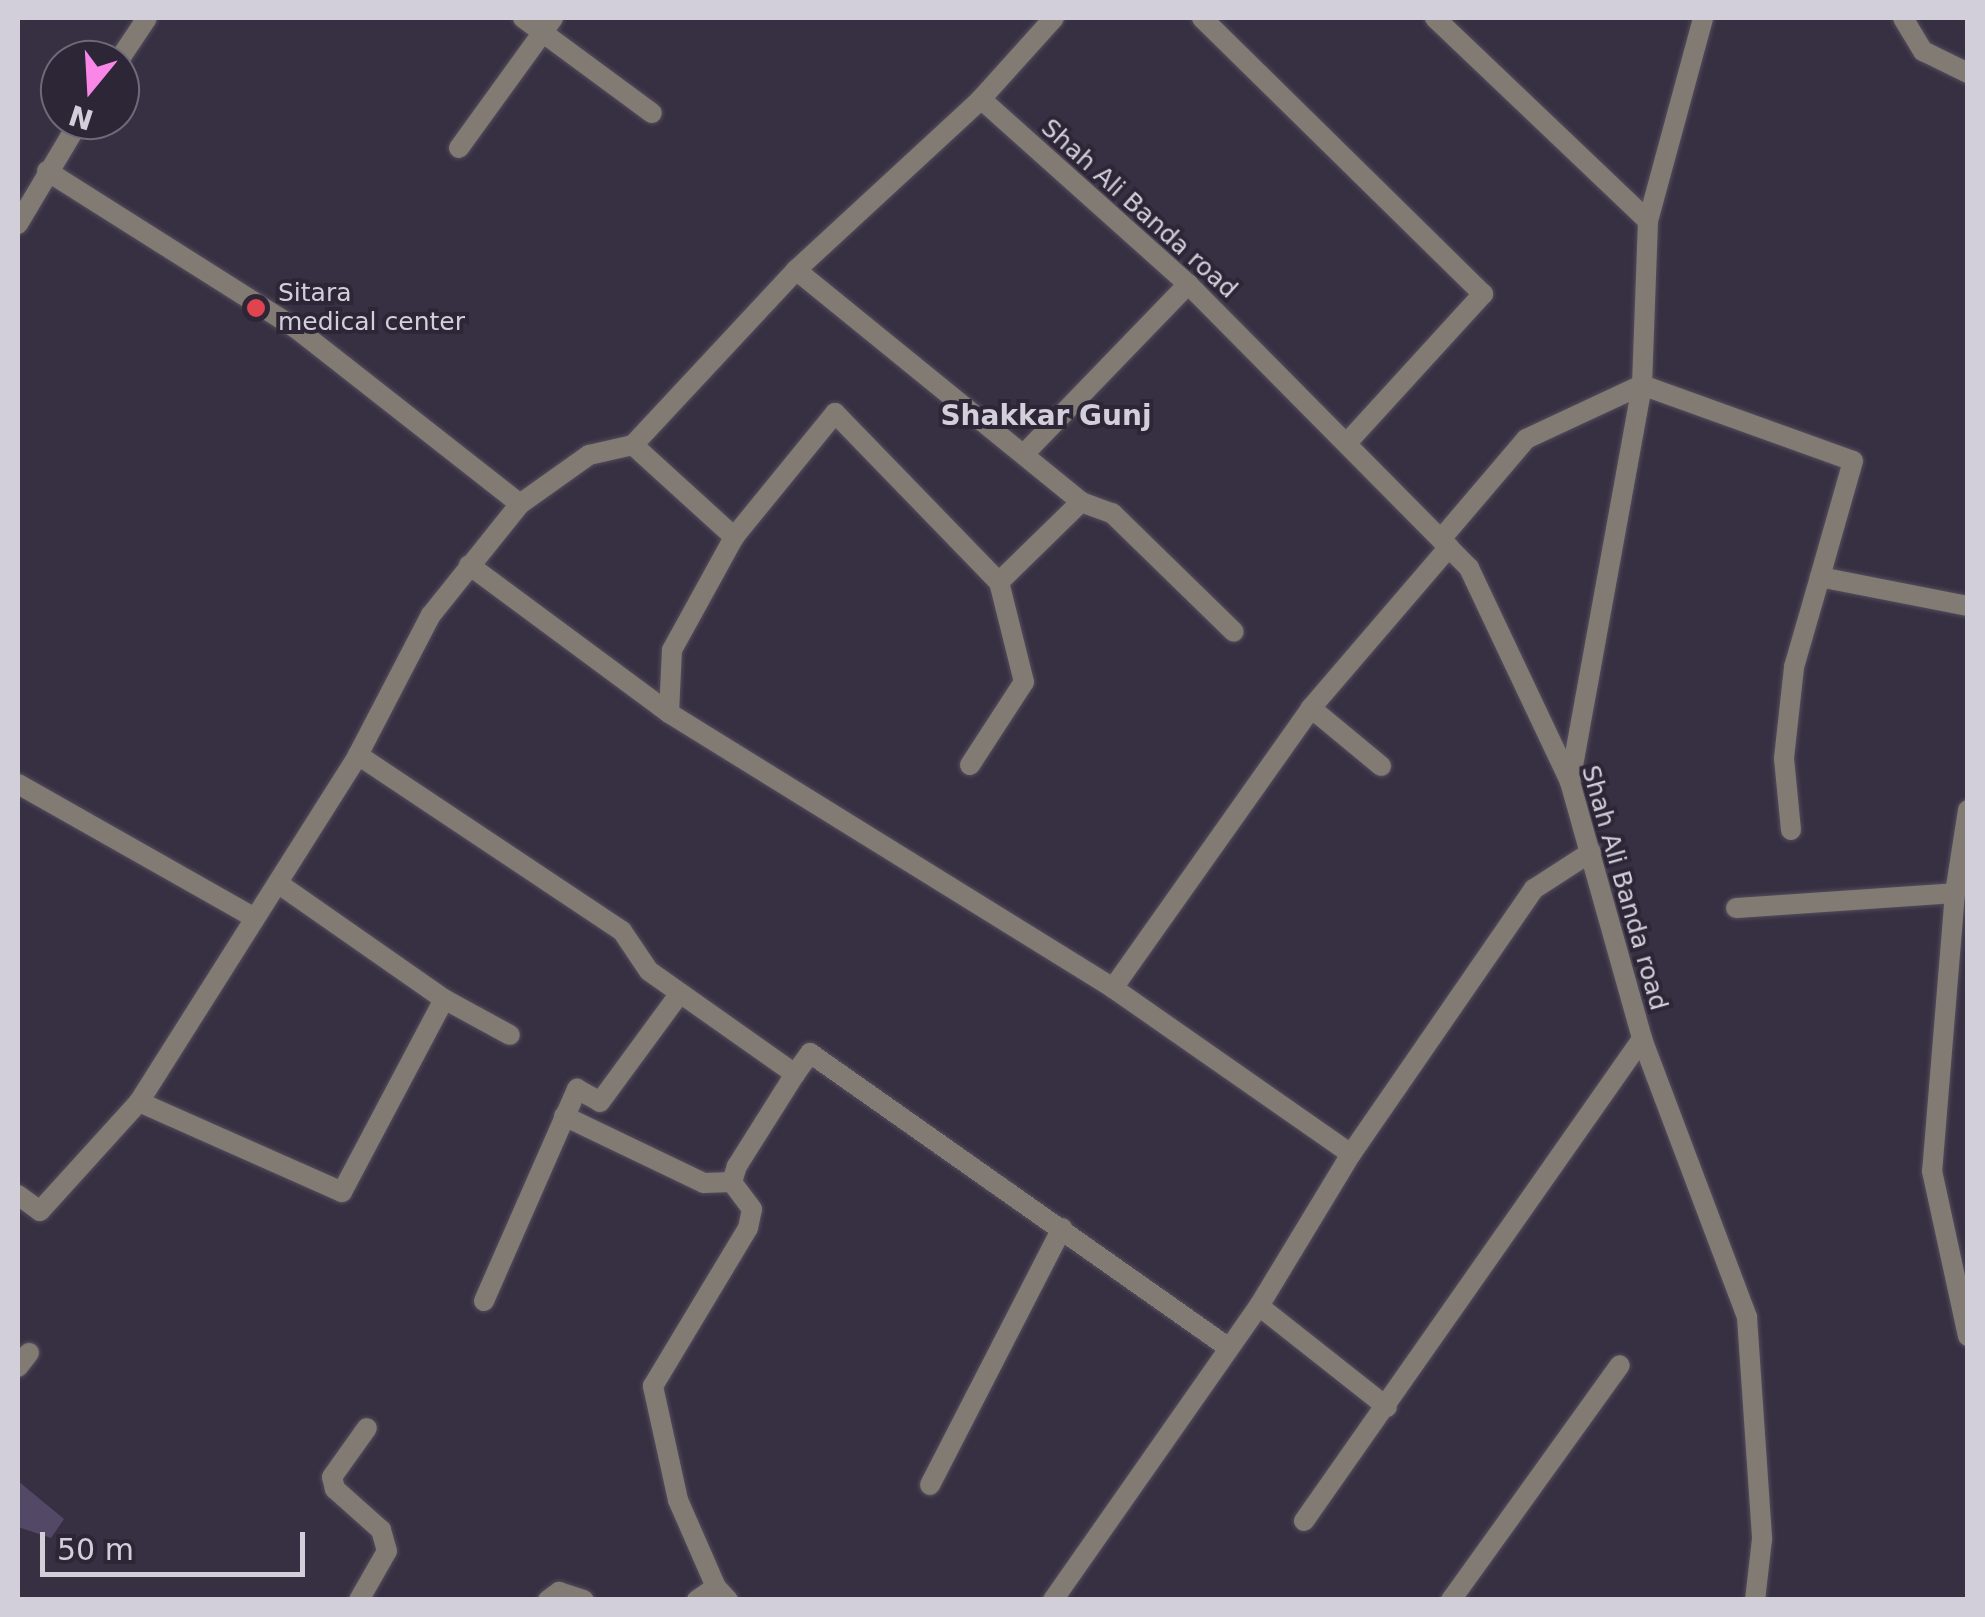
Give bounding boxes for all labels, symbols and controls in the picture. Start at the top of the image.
north arrow [40,40,140,140]
text: N [65,98,97,136]
street label: Shah Ali Banda road [1035,113,1243,305]
place label: Sitara medical center [278,279,465,338]
marker: Sitara medical center [243,295,269,321]
district label: Shakkar Gunj [940,399,1152,433]
street label: Shah Ali Banda road [1575,762,1673,1014]
scale bar [45,1512,310,1574]
text: 50 m [57,1532,134,1567]

